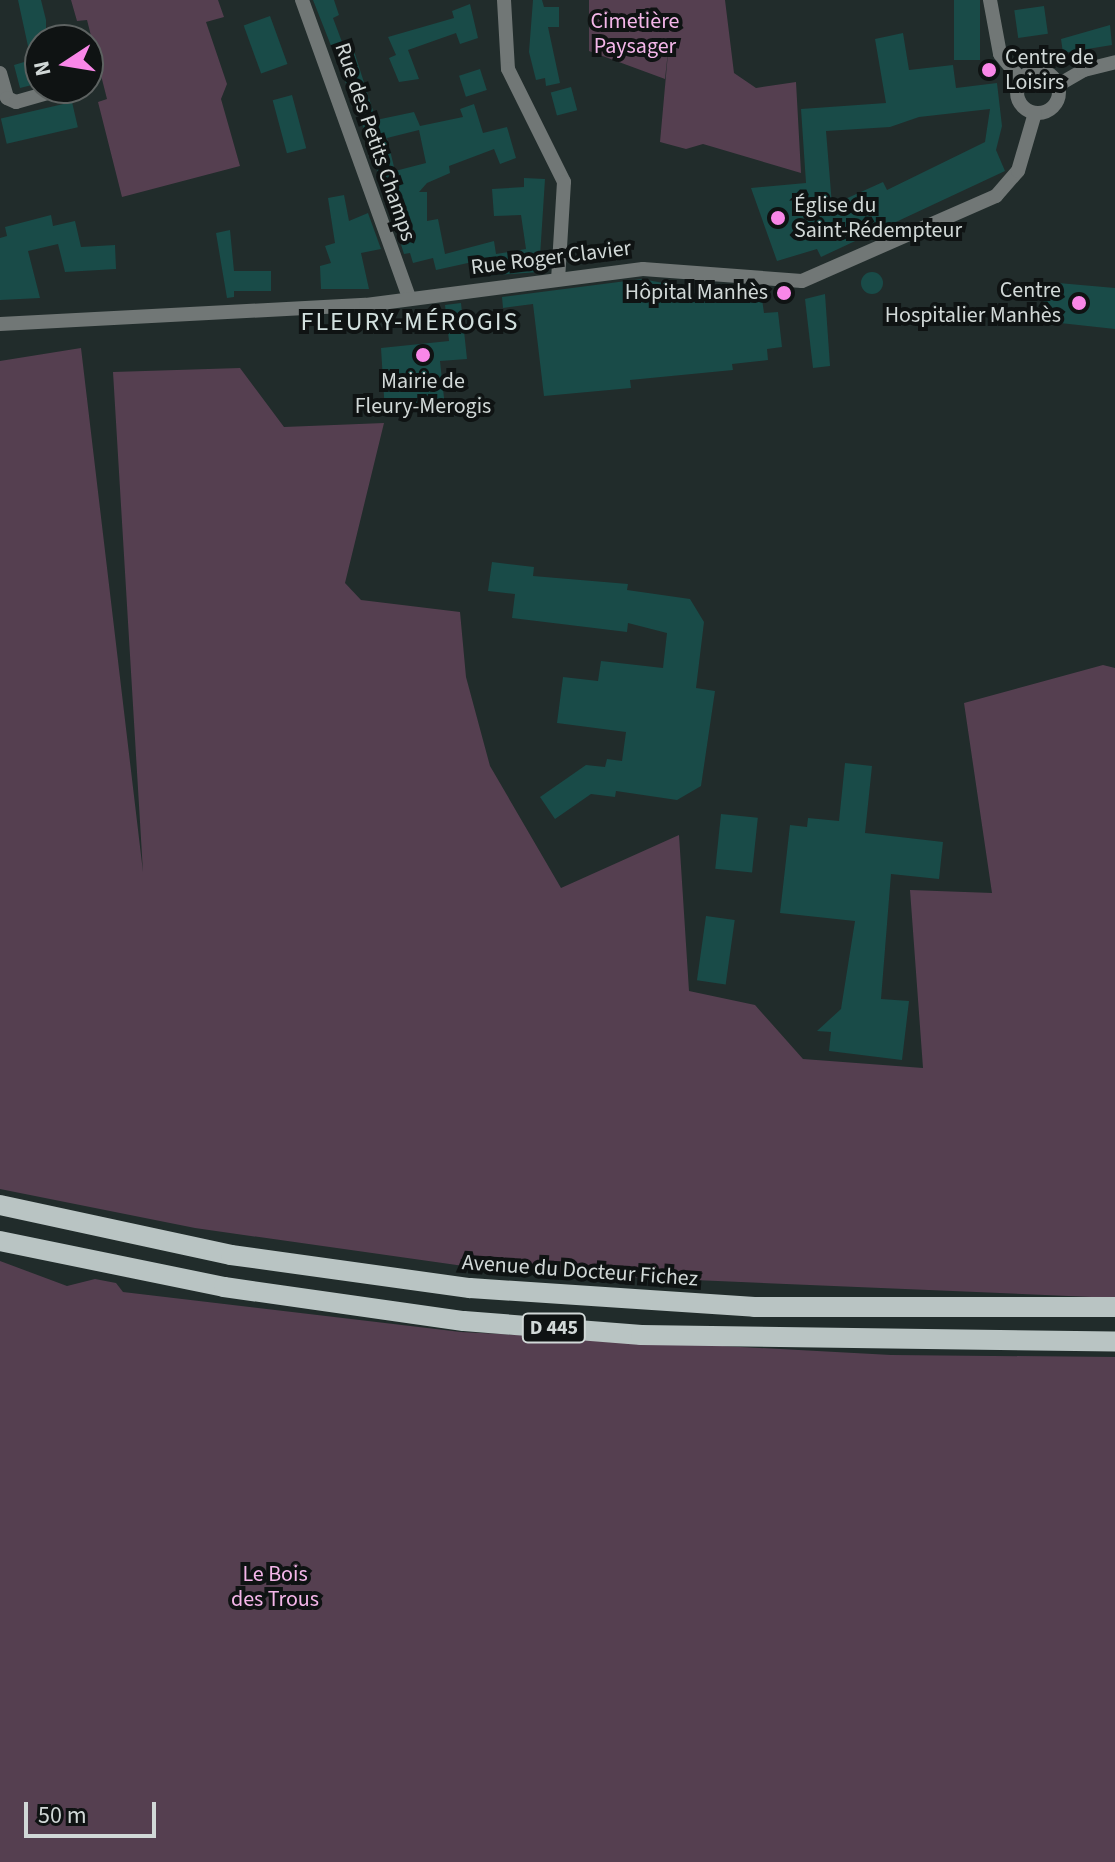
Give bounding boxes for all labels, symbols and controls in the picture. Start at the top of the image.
park label: Cimetière Paysager [591,8,679,60]
north arrow [24,24,104,104]
street label: Rue des Petits Champs [329,39,421,245]
place label: Centre de Loisirs [1005,44,1094,96]
text: N [25,58,60,79]
marker: Centre de Loisirs [980,61,998,79]
place label: Église du Saint-Rédempteur [794,192,962,244]
marker: Église du Saint-Rédempteur [769,209,787,227]
street label: Rue Roger Clavier [469,235,633,281]
place label: Centre Hospitalier Manhès [885,277,1061,328]
place label: Hôpital Manhès [625,280,768,306]
marker: Hôpital Manhès [775,284,793,302]
marker: Centre Hospitalier Manhès [1068,292,1090,314]
district label: FLEURY-MÉROGIS [301,306,519,338]
marker: Mairie de Fleury-Merogis [414,346,432,364]
place label: Mairie de Fleury-Merogis [355,368,491,420]
street label: Avenue du Docteur Fichez [461,1250,699,1292]
road number: D 445 [520,1312,588,1344]
park label: Le Bois des Trous [231,1561,319,1612]
scale bar [28,1786,160,1836]
text: 50 m [38,1798,87,1833]

